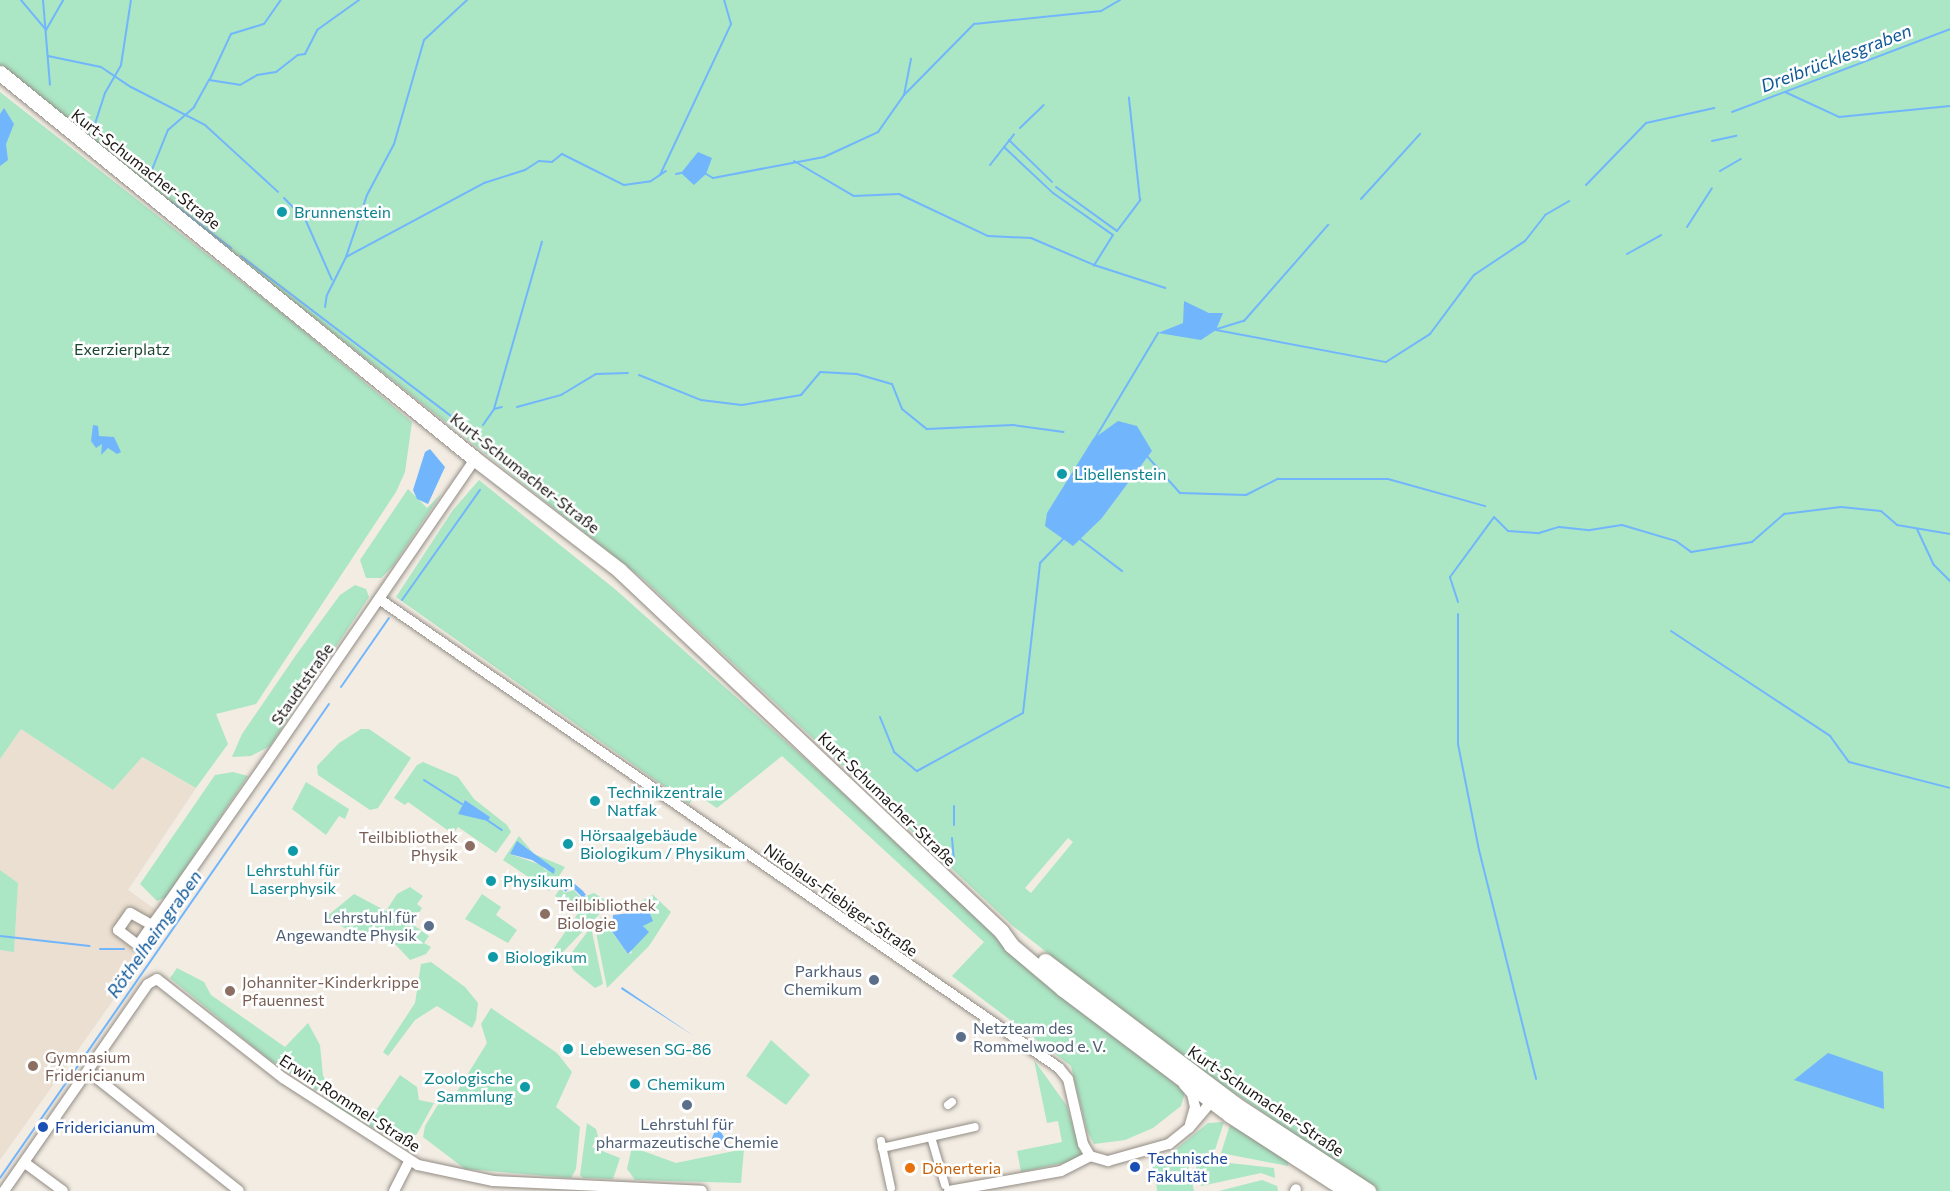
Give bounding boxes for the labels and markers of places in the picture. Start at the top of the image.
place label: Brunnenstein [294,202,391,222]
marker: Brunnenstein [275,205,289,219]
place label: Libellenstein [1074,464,1166,484]
marker: Libellenstein [1055,467,1069,481]
place label: Technikzentrale Natfak [607,782,723,820]
marker: Technikzentrale Natfak [588,794,602,808]
place label: Hörsaalgebäude Biologikum / Physikum [580,825,745,863]
place label: Teilbibliothek Physik [359,827,458,865]
marker: Hörsaalgebäude Biologikum / Physikum [561,837,575,851]
marker: Teilbibliothek Physik [463,839,477,853]
marker: Lehrstuhl für Laserphysik [286,844,300,858]
place label: Lehrstuhl für Laserphysik [246,860,340,898]
place label: Physikum [503,871,573,891]
marker: Physikum [484,874,498,888]
place label: Teilbibliothek Biologie [557,895,656,933]
place label: Lehrstuhl für Angewandte Physik [275,907,417,945]
marker: Teilbibliothek Biologie [538,907,552,921]
marker: Lehrstuhl für Angewandte Physik [422,919,436,933]
place label: Biologikum [505,947,587,967]
marker: Biologikum [486,950,500,964]
place label: Parkhaus Chemikum [784,961,862,999]
place label: Johanniter-Kinderkrippe Pfauennest [242,972,419,1010]
marker: Parkhaus Chemikum [867,973,881,987]
marker: Johanniter-Kinderkrippe Pfauennest [223,984,237,998]
place label: Netzteam des Rommelwood e. V. [973,1018,1106,1056]
marker: Netzteam des Rommelwood e. V. [954,1030,968,1044]
place label: Lebewesen SG-86 [580,1039,712,1059]
marker: Lebewesen SG-86 [561,1042,575,1056]
place label: Gymnasium Fridericianum [45,1047,145,1085]
marker: Gymnasium Fridericianum [26,1059,40,1073]
place label: Zoologische Sammlung [424,1068,513,1106]
place label: Chemikum [647,1074,725,1094]
marker: Chemikum [628,1077,642,1091]
marker: Zoologische Sammlung [518,1080,532,1094]
marker: Lehrstuhl für pharmazeutische Chemie [680,1098,694,1112]
place label: Lehrstuhl für pharmazeutische Chemie [596,1114,778,1152]
place label: Fridericianum [55,1117,155,1137]
marker: Fridericianum [36,1120,50,1134]
place label: Technische Fakultät [1147,1148,1228,1186]
place label: Dönerteria [922,1158,1001,1178]
marker: Technische Fakultät [1128,1160,1142,1174]
marker: Dönerteria [903,1161,917,1175]

